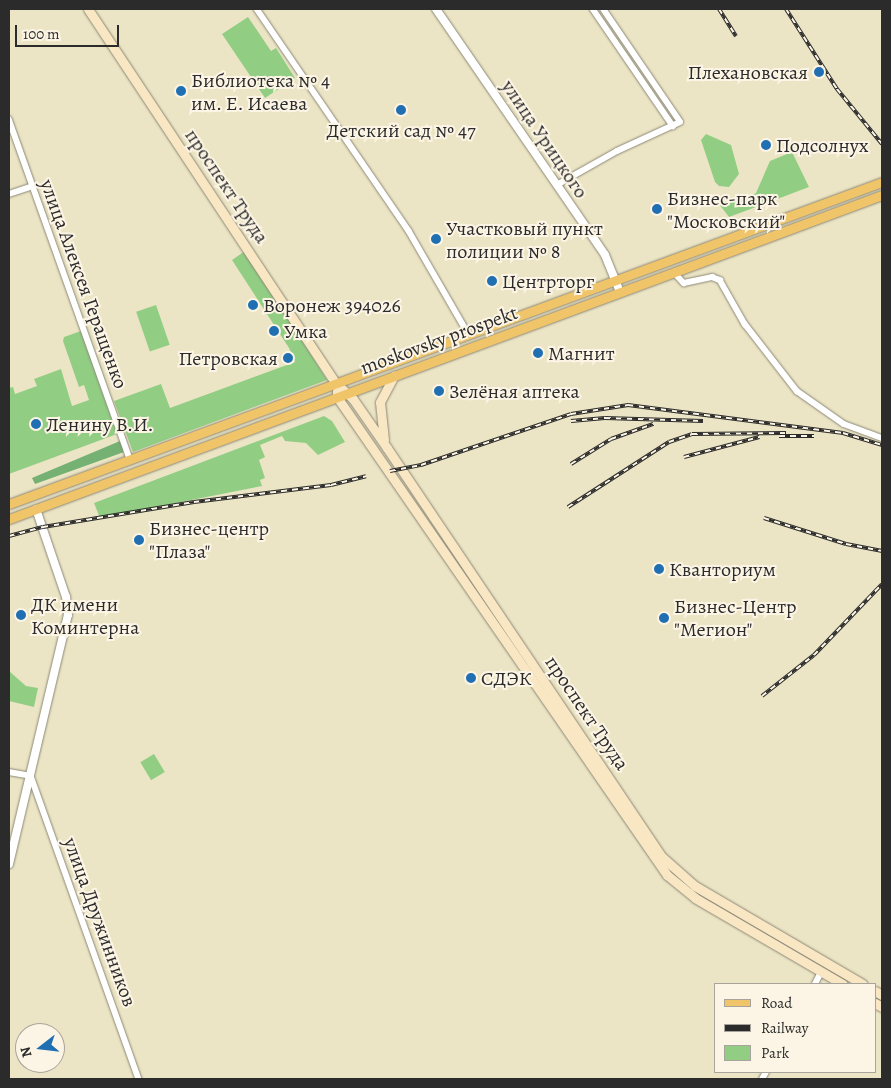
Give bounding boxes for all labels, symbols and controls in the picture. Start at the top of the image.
scale bar [18,15,121,47]
text: 100 m [23,24,60,44]
place label: Плехановская [688,60,808,84]
marker: Плехановская [812,65,826,79]
place label: Библиотека № 4 им. Е. Исаева [191,68,330,115]
street label: улица Урицкого [497,75,593,203]
marker: Библиотека № 4 им. Е. Исаева [175,85,187,97]
marker: Детский сад № 47 [395,104,407,116]
place label: Детский сад № 47 [326,118,476,142]
street label: проспект Труда [180,124,274,248]
place label: Подсолнух [776,133,869,157]
marker: Подсолнух [760,139,772,151]
street label: улица Алексея Геращенко [35,176,133,392]
place label: Бизнес-парк "Московский" [667,186,785,233]
marker: Бизнес-парк "Московский" [651,203,663,215]
place label: Участковый пункт полиции № 8 [446,216,603,263]
marker: Участковый пункт полиции № 8 [430,233,442,245]
place label: Центрторг [502,269,594,293]
marker: Центрторг [486,275,498,287]
place label: Воронеж 394026 [263,293,401,317]
marker: Воронеж 394026 [247,299,259,311]
street label: moskovsky prospekt [357,300,521,380]
place label: Умка [284,319,327,343]
marker: Умка [268,325,280,337]
place label: Магнит [548,341,615,365]
place label: Петровская [179,346,278,370]
marker: Магнит [532,347,544,359]
marker: Петровская [282,352,294,364]
place label: Зелёная аптека [449,379,580,403]
marker: Зелёная аптека [433,385,445,397]
place label: Ленину В.И. [46,412,154,436]
marker: Ленину В.И. [30,418,42,430]
place label: Бизнес-центр "Плаза" [149,516,269,563]
marker: Бизнес-центр "Плаза" [133,534,145,546]
place label: Кванториум [669,557,776,581]
marker: Кванториум [653,563,665,575]
place label: ДК имени Коминтерна [31,592,139,639]
place label: Бизнес-Центр "Мегион" [674,594,797,641]
marker: ДК имени Коминтерна [15,609,27,621]
marker: Бизнес-Центр "Мегион" [658,612,670,624]
street label: проспект Труда [540,651,634,775]
place label: СДЭК [481,666,531,690]
marker: СДЭК [465,672,477,684]
street label: улица Дружинников [58,834,142,1010]
legend [714,983,876,1073]
text: Road [761,993,792,1013]
text: Railway [761,1018,808,1038]
north arrow [15,1023,65,1073]
text: Park [761,1043,789,1063]
text: N [16,1044,37,1060]

